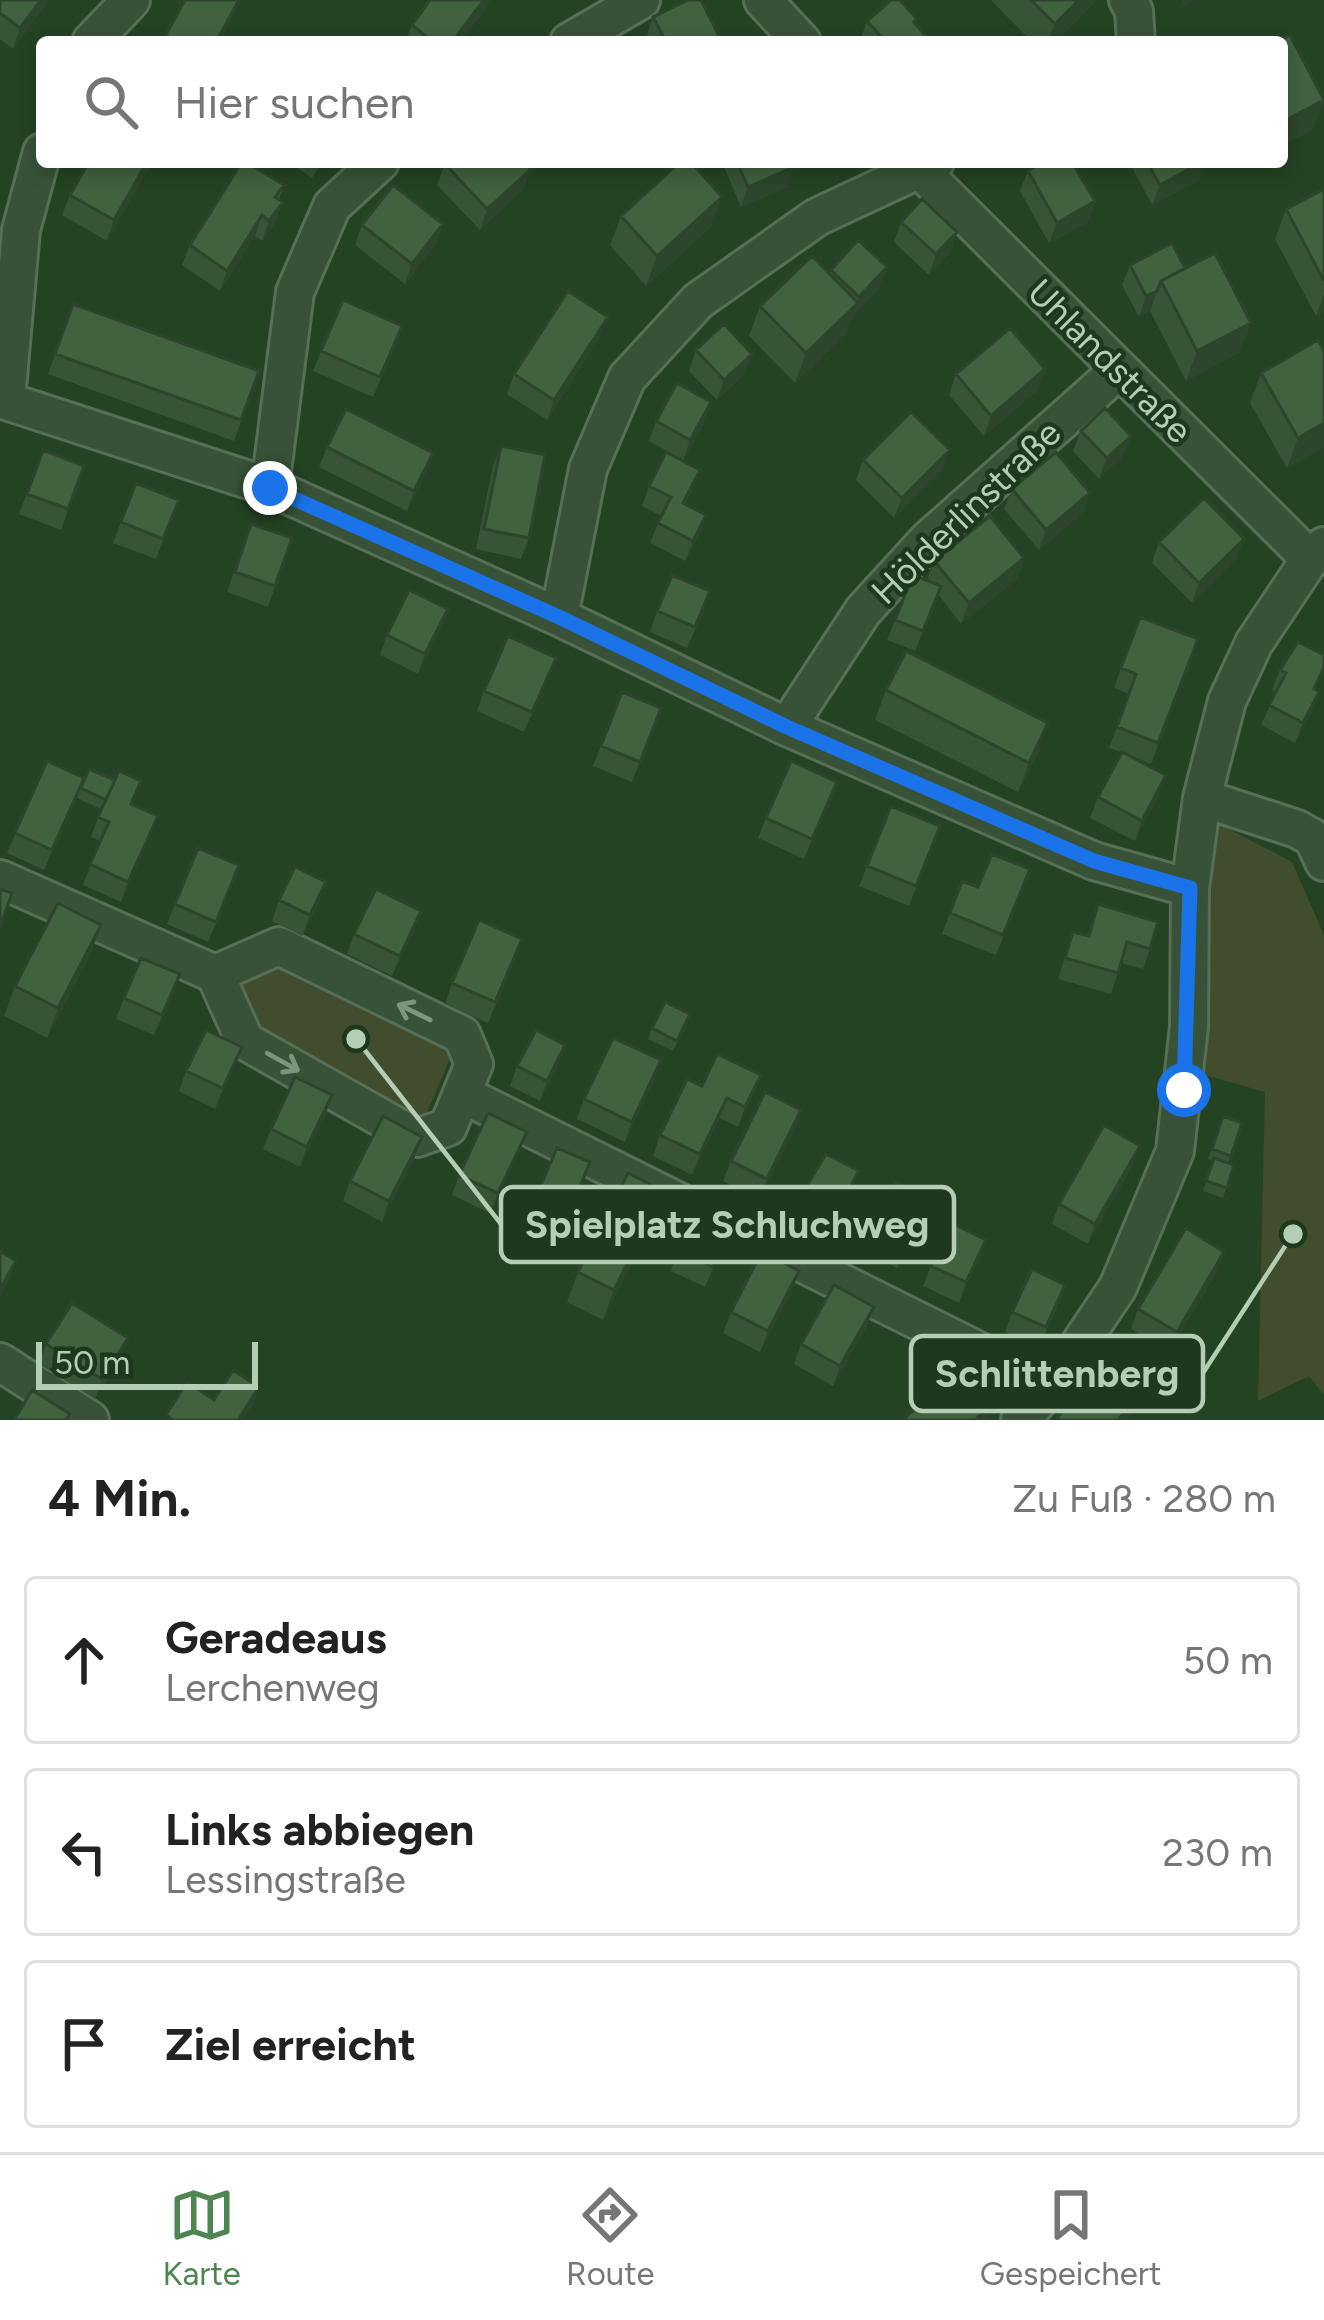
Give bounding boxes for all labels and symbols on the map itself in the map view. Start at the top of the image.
street label: Uhlandstraße [1019,270,1201,452]
street label: Hölderlinstraße [863,411,1069,613]
route end [243,461,297,515]
one-way arrow [397,1000,433,1022]
one-way arrow [265,1051,300,1075]
route start [1157,1063,1211,1117]
callout: Spielplatz Schluchweg [501,1187,954,1262]
text: Spielplatz Schluchweg [525,1201,929,1248]
scale bar [36,1336,258,1389]
callout: Schlittenberg [911,1336,1203,1411]
text: Schlittenberg [935,1350,1179,1397]

